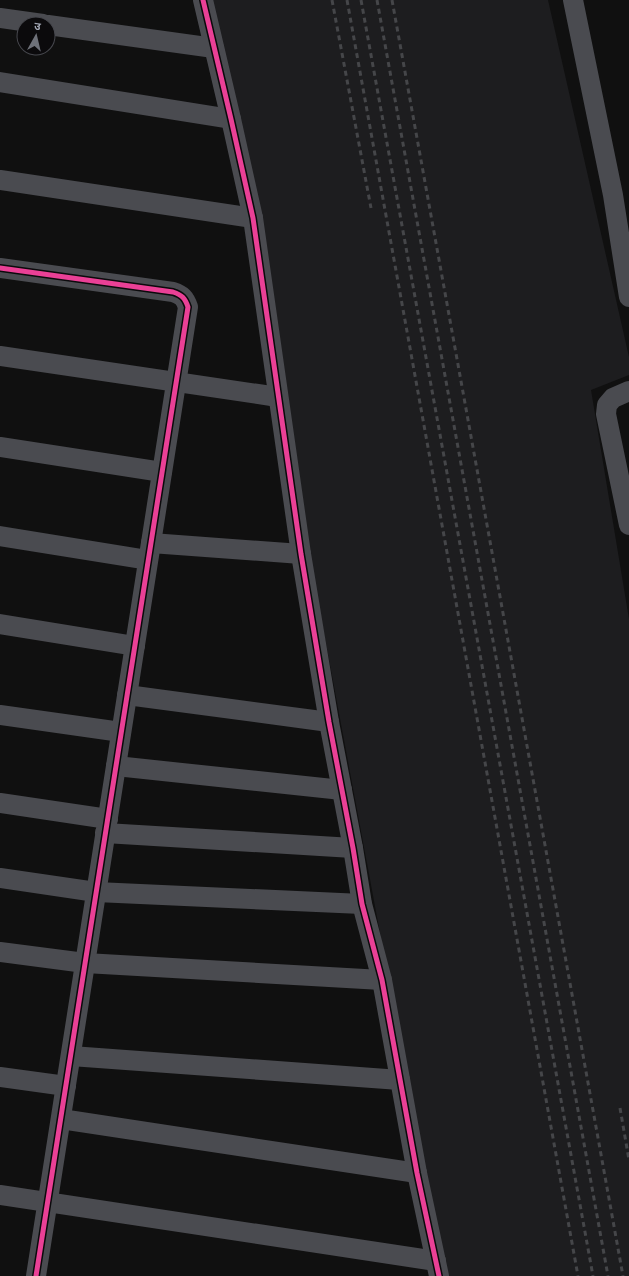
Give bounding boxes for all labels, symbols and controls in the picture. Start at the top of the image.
north arrow [16,16,56,56]
text: उ [33,18,42,34]

